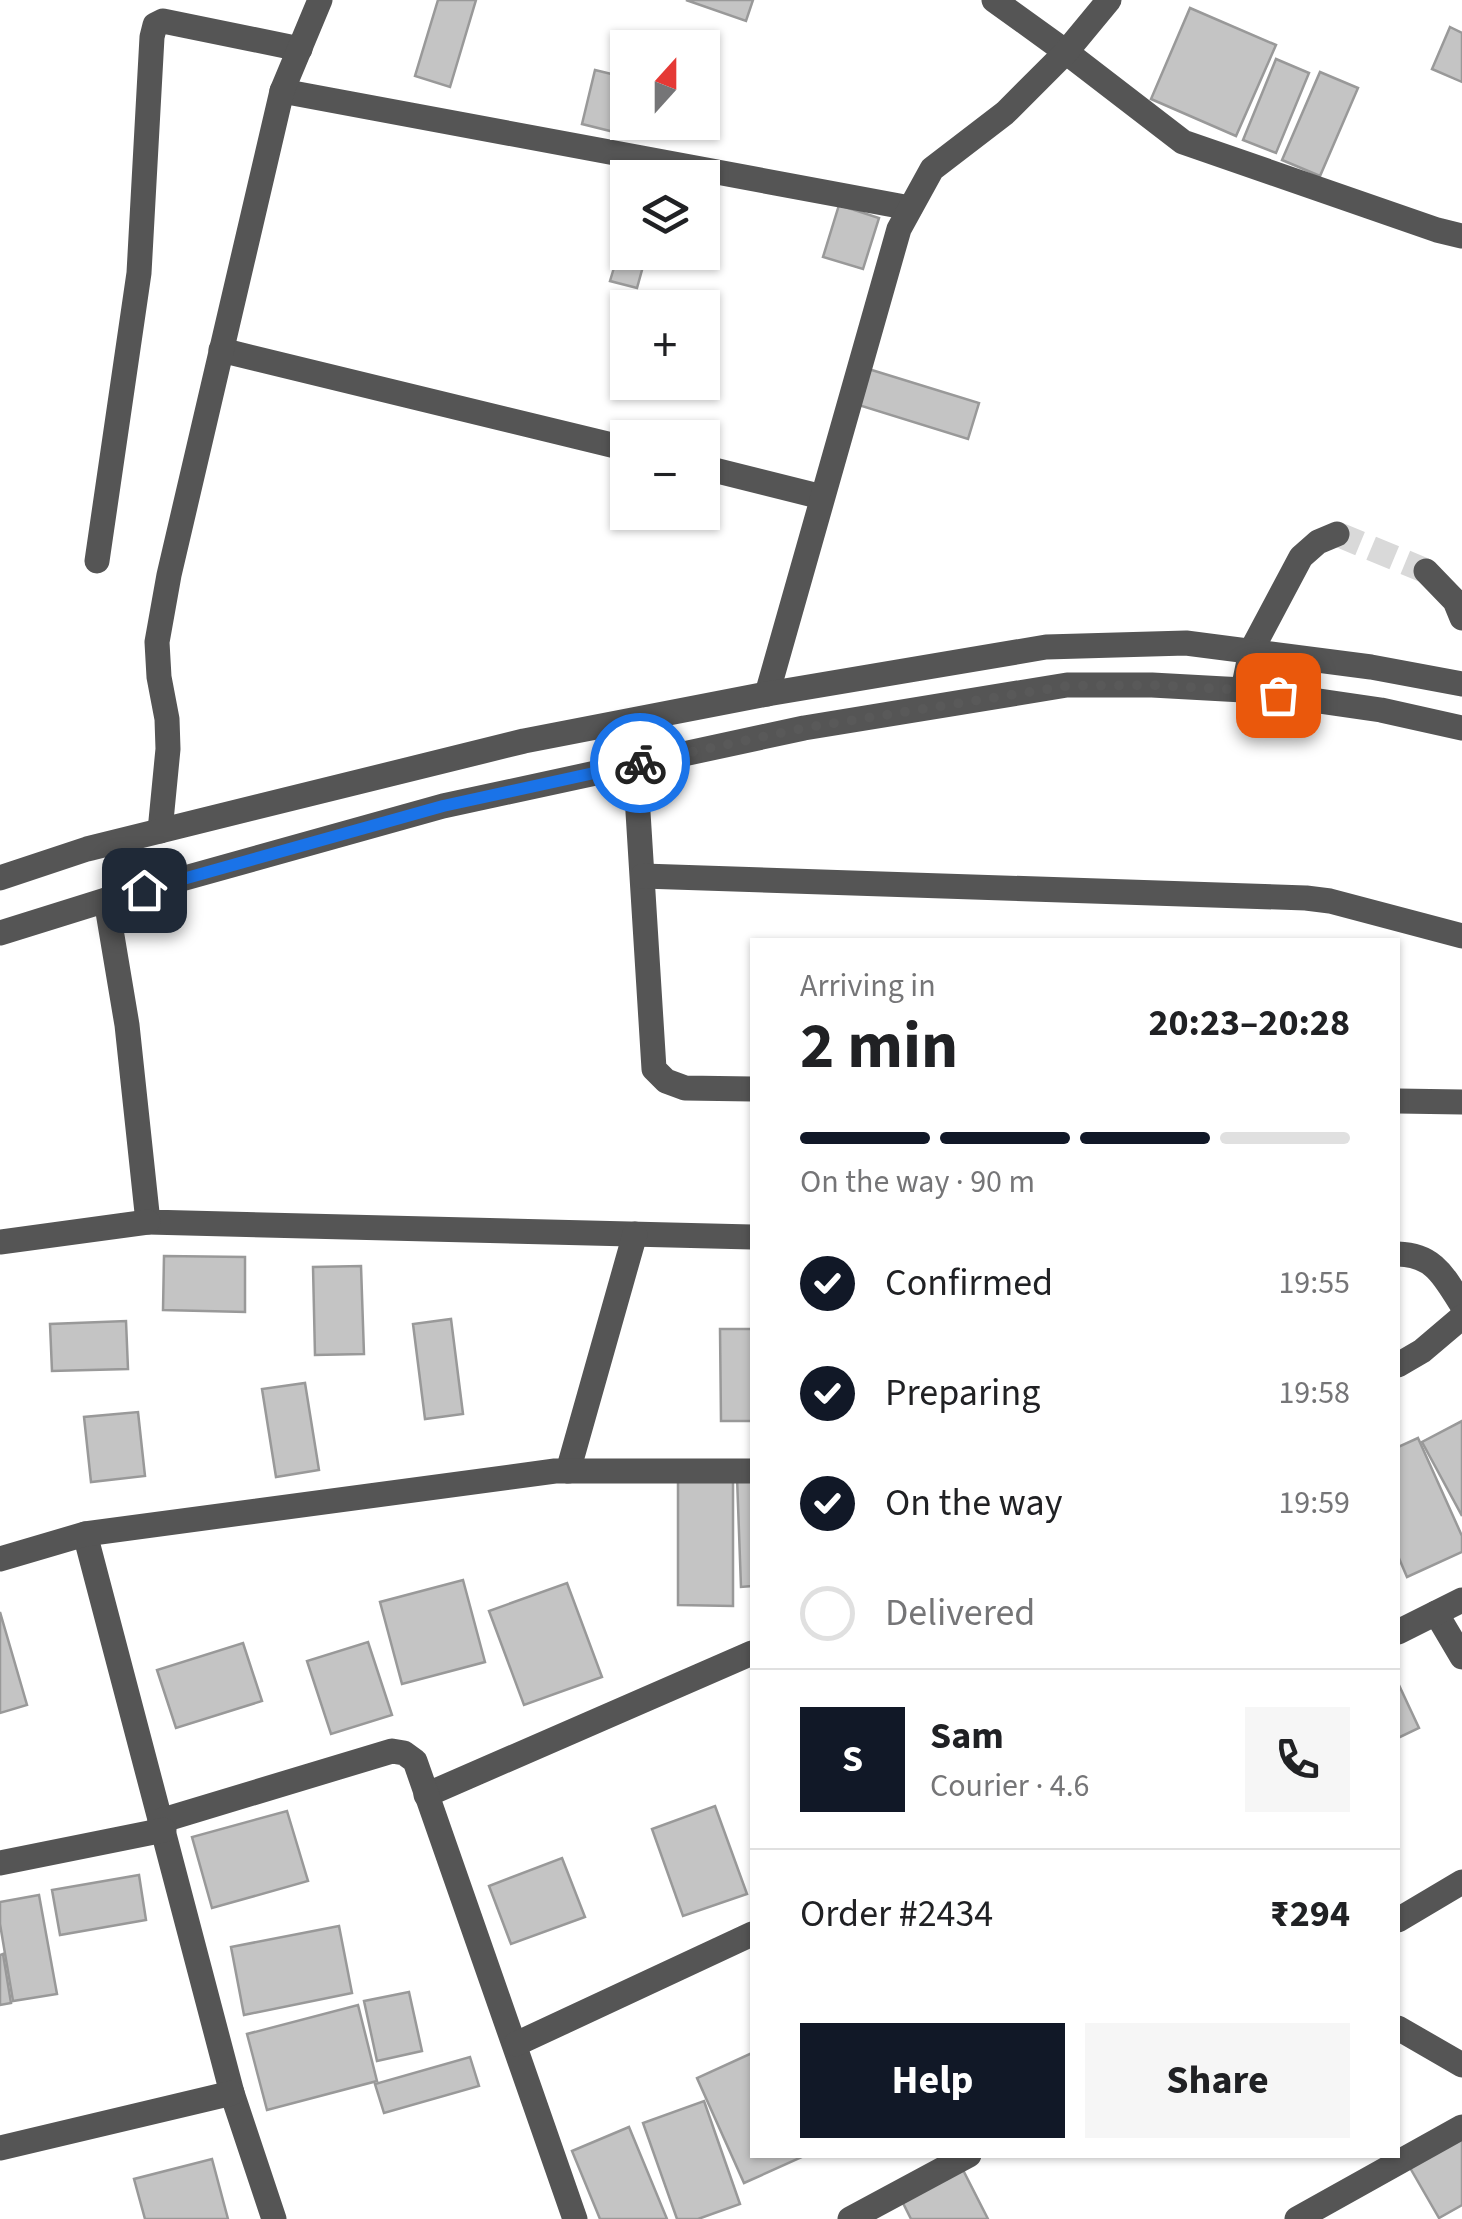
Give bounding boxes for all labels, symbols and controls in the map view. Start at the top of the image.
north arrow [610,30,720,140]
map controls [610,30,720,530]
button: layers [610,160,720,270]
button: + [610,290,720,400]
button: − [610,420,720,530]
pin [1236,653,1321,738]
icon: bag [1251,668,1306,723]
courier [590,713,690,813]
icon: bike [613,736,668,791]
pin [102,848,187,933]
icon: home [117,863,172,918]
text: Arriving in [800,963,936,1009]
text: 20:23–20:28 [1148,996,1350,1050]
text: 2 min [800,1000,958,1093]
text: On the way · 90 m [800,1159,1035,1205]
icon: check [800,1256,855,1311]
text: Confirmed [885,1256,1053,1310]
text: 19:55 [1278,1260,1350,1306]
icon: check [800,1366,855,1421]
text: Preparing [885,1366,1040,1420]
text: 19:58 [1278,1370,1350,1416]
icon: check [800,1476,855,1531]
text: On the way [885,1476,1062,1530]
text: 19:59 [1278,1480,1350,1526]
text: Delivered [885,1586,1035,1640]
button: phone [1245,1707,1350,1812]
text: Sam [930,1709,1004,1763]
text: S [842,1732,863,1786]
text: Courier · 4.6 [930,1763,1090,1809]
text: Order #2434 [800,1887,993,1941]
text: ₹294 [1270,1887,1350,1941]
button: Help [800,2023,1065,2138]
button: Share [1085,2023,1350,2138]

